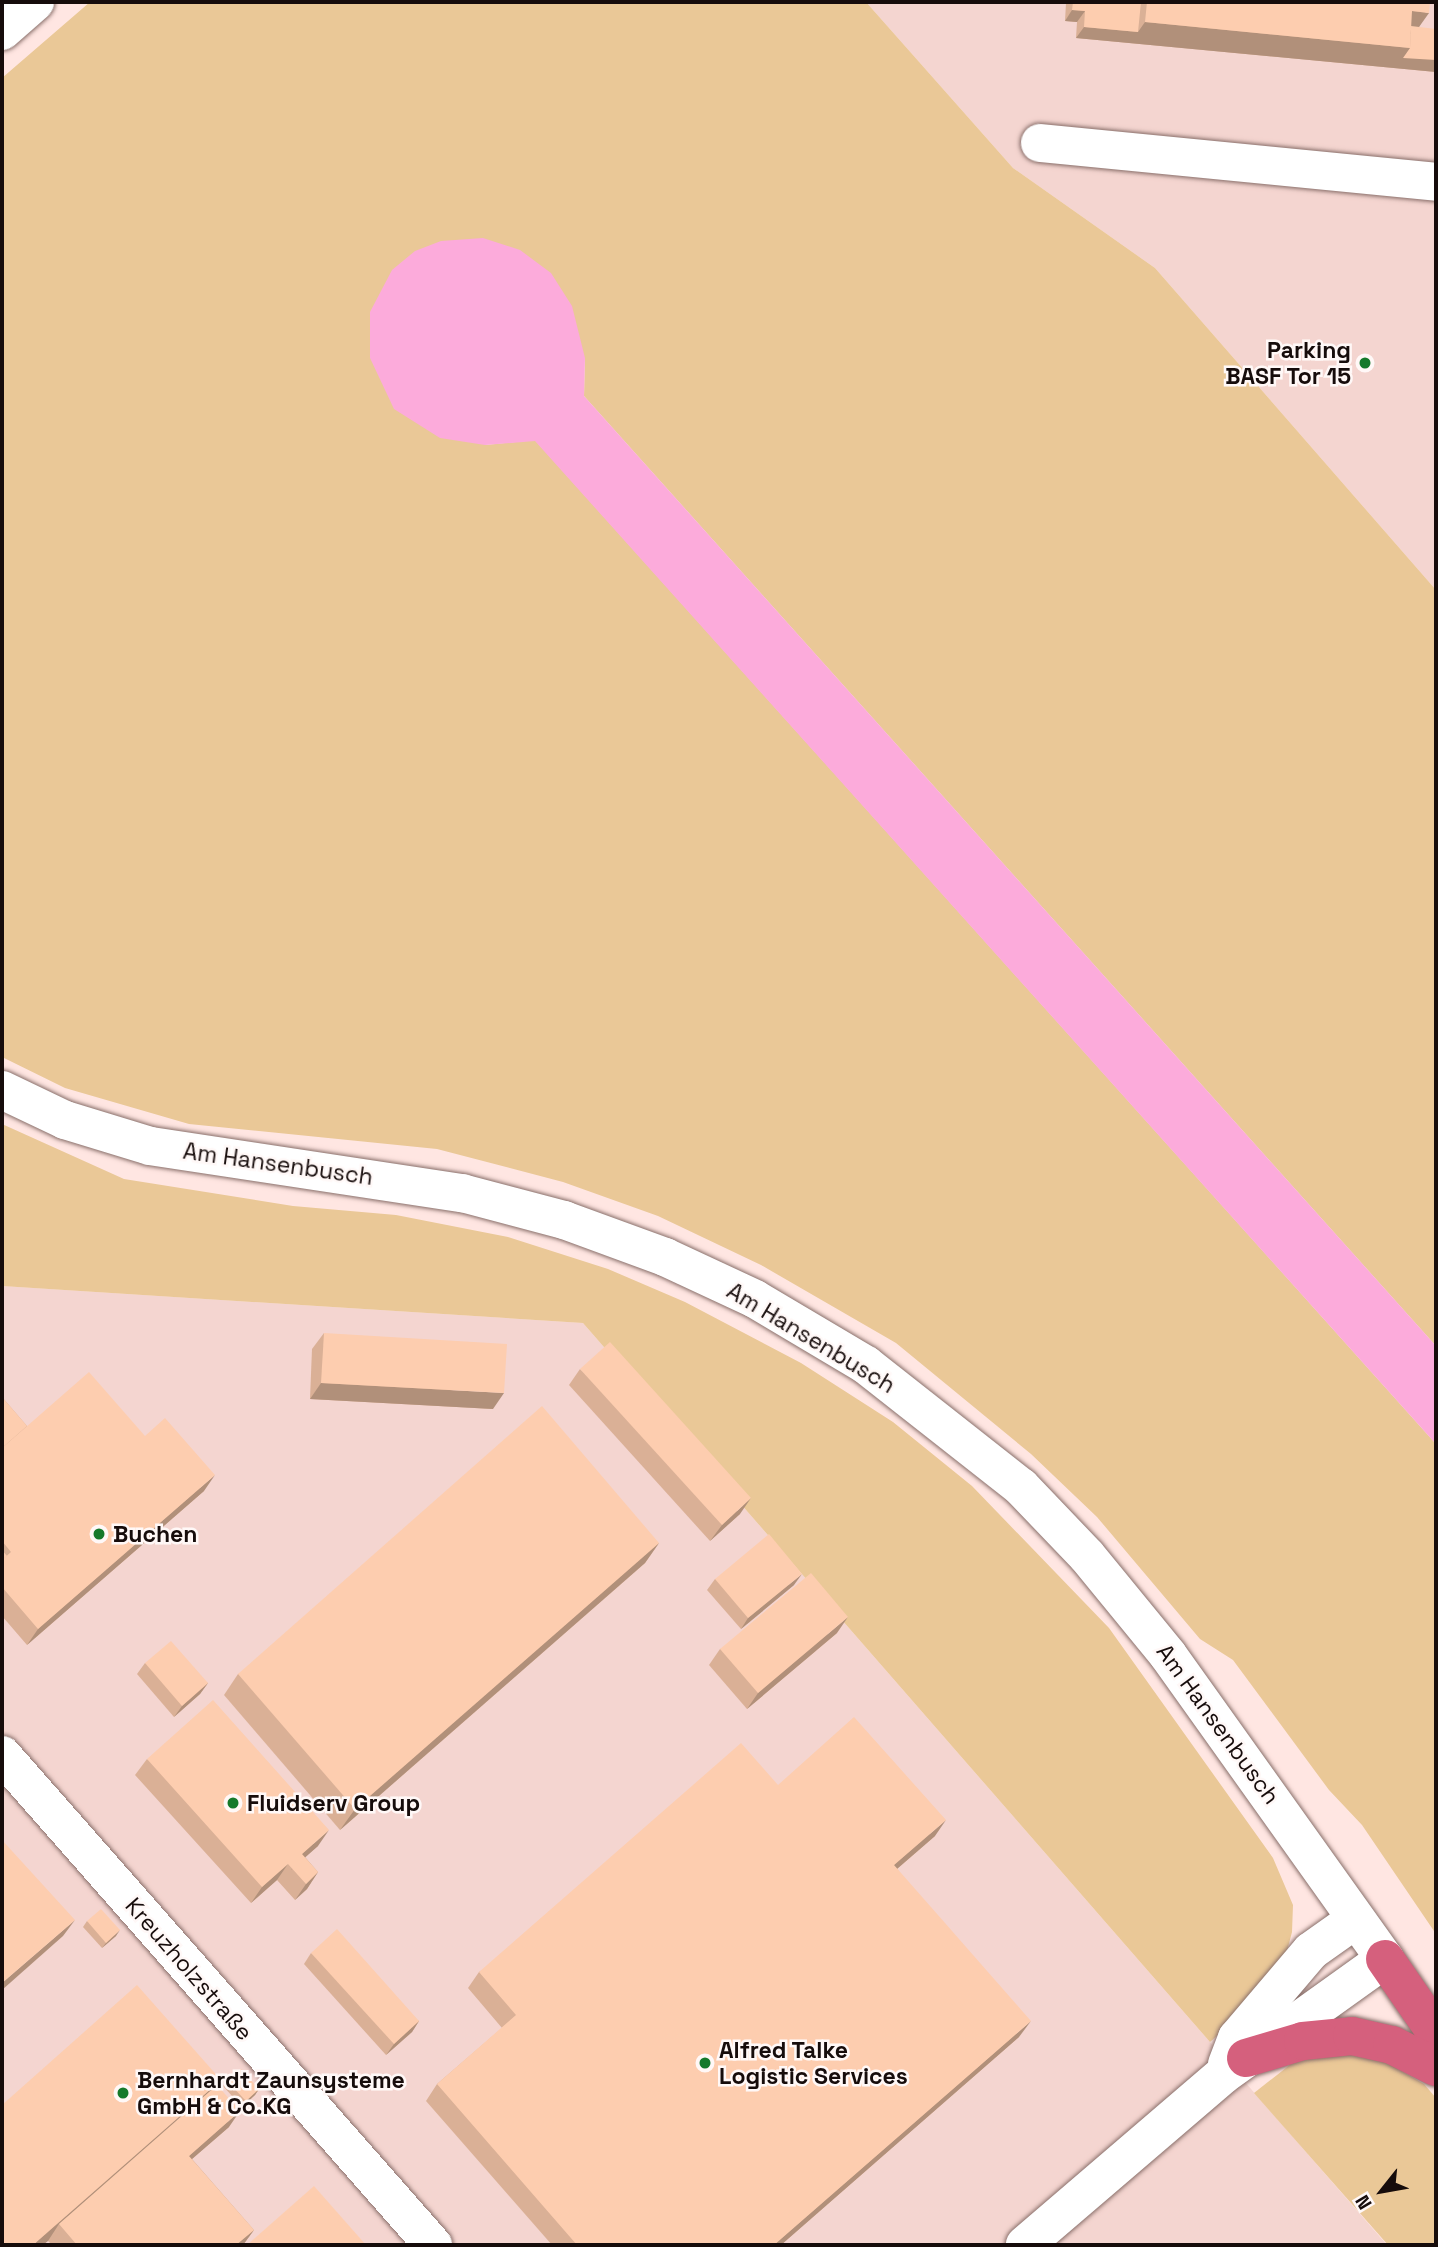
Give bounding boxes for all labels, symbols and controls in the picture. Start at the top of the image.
place label: Parking BASF Tor 15 [1225,336,1351,390]
marker: Parking BASF Tor 15 [1357,355,1373,371]
street label: Am Hansenbusch [181,1137,375,1191]
street label: Am Hansenbusch [722,1277,900,1399]
place label: Buchen [113,1520,198,1548]
marker: Buchen [91,1526,107,1542]
street label: Am Hansenbusch [1151,1639,1285,1809]
place label: Fluidserv Group [247,1789,420,1817]
marker: Fluidserv Group [225,1795,241,1811]
street label: Kreuzholzstraße [120,1892,258,2046]
place label: Alfred Talke Logistic Services [719,2036,908,2090]
marker: Alfred Talke Logistic Services [697,2055,713,2071]
place label: Bernhardt Zaunsysteme GmbH & Co.KG [137,2066,405,2120]
marker: Bernhardt Zaunsysteme GmbH & Co.KG [115,2085,131,2101]
north arrow [1347,2156,1417,2226]
text: N [1350,2190,1378,2214]

